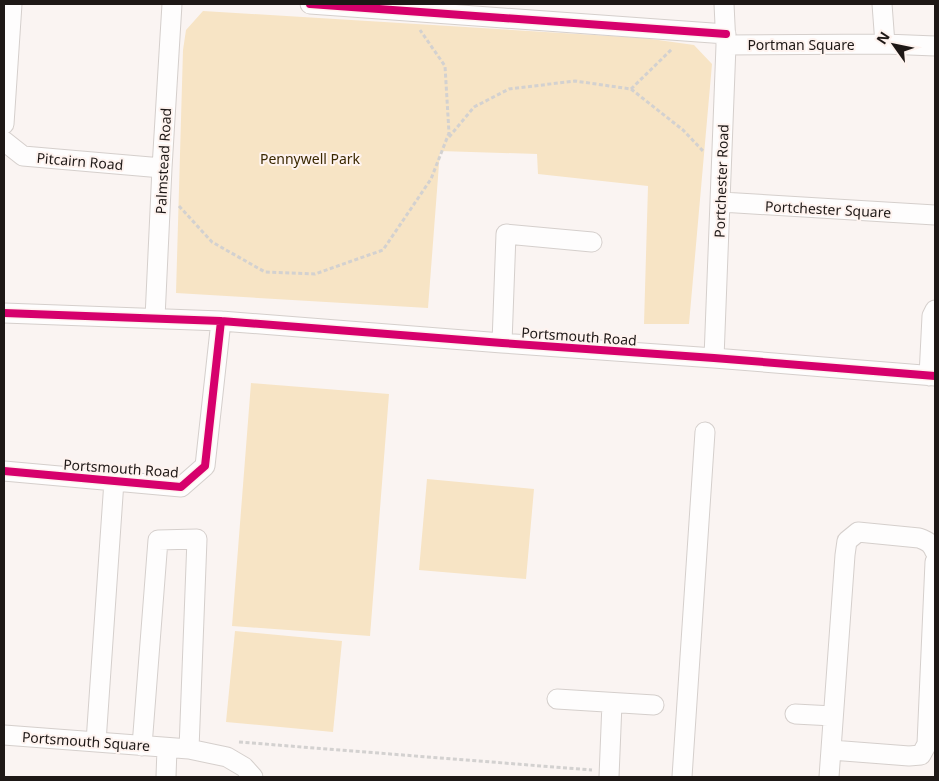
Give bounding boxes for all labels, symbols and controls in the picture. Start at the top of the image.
north arrow [869,20,919,70]
text: N [872,28,894,48]
street label: Portman Square [747,35,855,54]
street label: Palmstead Road [151,107,175,215]
street label: Portchester Road [710,124,732,238]
street label: Pitcairn Road [36,148,124,174]
park label: Pennywell Park [260,149,361,168]
street label: Portchester Square [764,196,892,222]
street label: Portsmouth Road [521,322,637,350]
street label: Portsmouth Road [63,454,179,482]
street label: Portsmouth Square [21,727,151,755]

